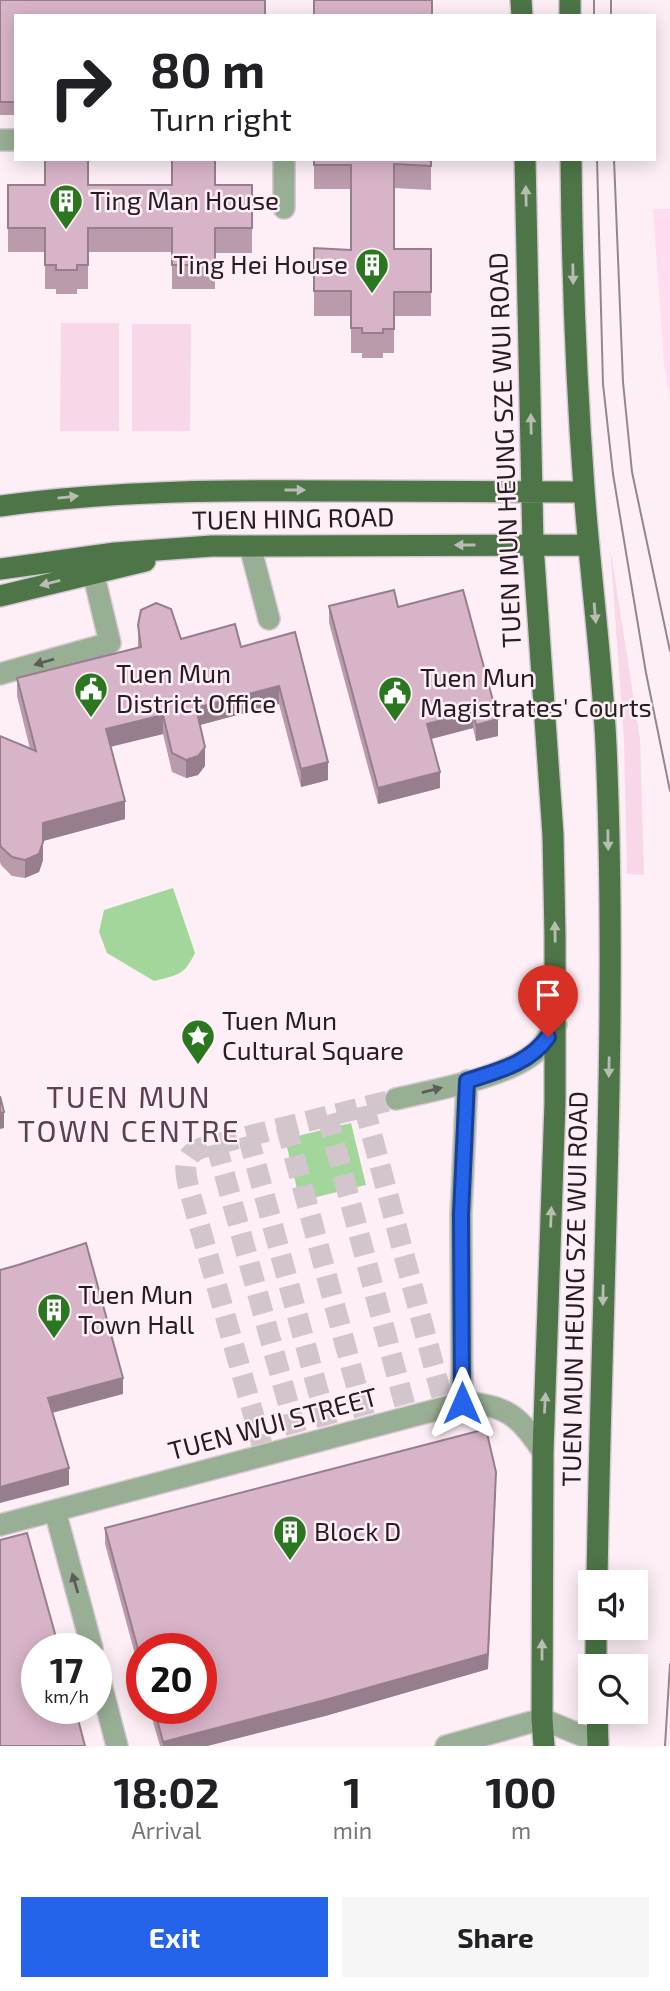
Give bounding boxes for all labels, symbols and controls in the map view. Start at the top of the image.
text: 80 m [150,39,265,98]
icon: right [35,42,126,133]
text: Turn right [150,99,292,137]
building icon: Ting Man House [47,182,85,231]
place label: Ting Man House [90,184,279,215]
one-way arrow [520,185,531,207]
building icon: Ting Hei House [353,246,391,295]
place label: Ting Hei House [173,248,348,279]
street label: TUEN MUN HEUNG SZE WUI ROAD [481,252,526,648]
one-way arrow [568,264,579,286]
one-way arrow [525,412,537,434]
one-way arrow [284,484,306,496]
one-way arrow [57,491,79,502]
street label: TUEN HING ROAD [191,500,394,535]
one-way arrow [453,540,475,551]
one-way arrow [39,578,61,589]
one-way arrow [590,602,601,624]
one-way arrow [32,657,54,668]
place label: Tuen Mun District Office [116,657,276,718]
place label: Tuen Mun Magistrates' Courts [420,661,652,722]
public building icon: Tuen Mun District Office [72,670,110,719]
public building icon: Tuen Mun Magistrates' Courts [376,674,414,723]
one-way arrow [603,829,614,851]
one-way arrow [549,921,561,943]
pin [518,965,578,1037]
icon: arrive [529,976,567,1014]
place label: Tuen Mun Cultural Square [222,1004,404,1065]
place icon: Tuen Mun Cultural Square [179,1017,217,1066]
one-way arrow [603,1057,614,1079]
district label: TUEN MUN TOWN CENTRE [17,1078,241,1148]
one-way arrow [421,1084,443,1095]
street label: TUEN MUN HEUNG SZE WUI ROAD [555,1091,592,1487]
one-way arrow [545,1206,557,1228]
place label: Tuen Mun Town Hall [78,1278,195,1339]
one-way arrow [597,1284,609,1306]
building icon: Tuen Mun Town Hall [35,1291,73,1340]
position arrow [425,1366,499,1440]
street label: TUEN WUI STREET [165,1380,381,1465]
one-way arrow [540,1392,551,1414]
building icon: Block D [271,1513,309,1562]
place label: Block D [314,1515,401,1546]
map controls [578,1570,648,1724]
button: sound [578,1570,648,1640]
one-way arrow [69,1572,79,1593]
speed limit sign: 20 [126,1633,217,1724]
one-way arrow [536,1639,548,1661]
text: 17 [50,1648,83,1690]
button: search [578,1654,648,1724]
text: km/h [44,1685,89,1707]
text: 18:02 [113,1766,219,1816]
text: 1 [343,1766,361,1816]
text: 100 [485,1766,557,1816]
text: Arrival [131,1816,201,1844]
text: min [333,1816,372,1844]
text: m [511,1816,531,1844]
button: Exit [21,1897,328,1977]
button: Share [342,1897,649,1977]

